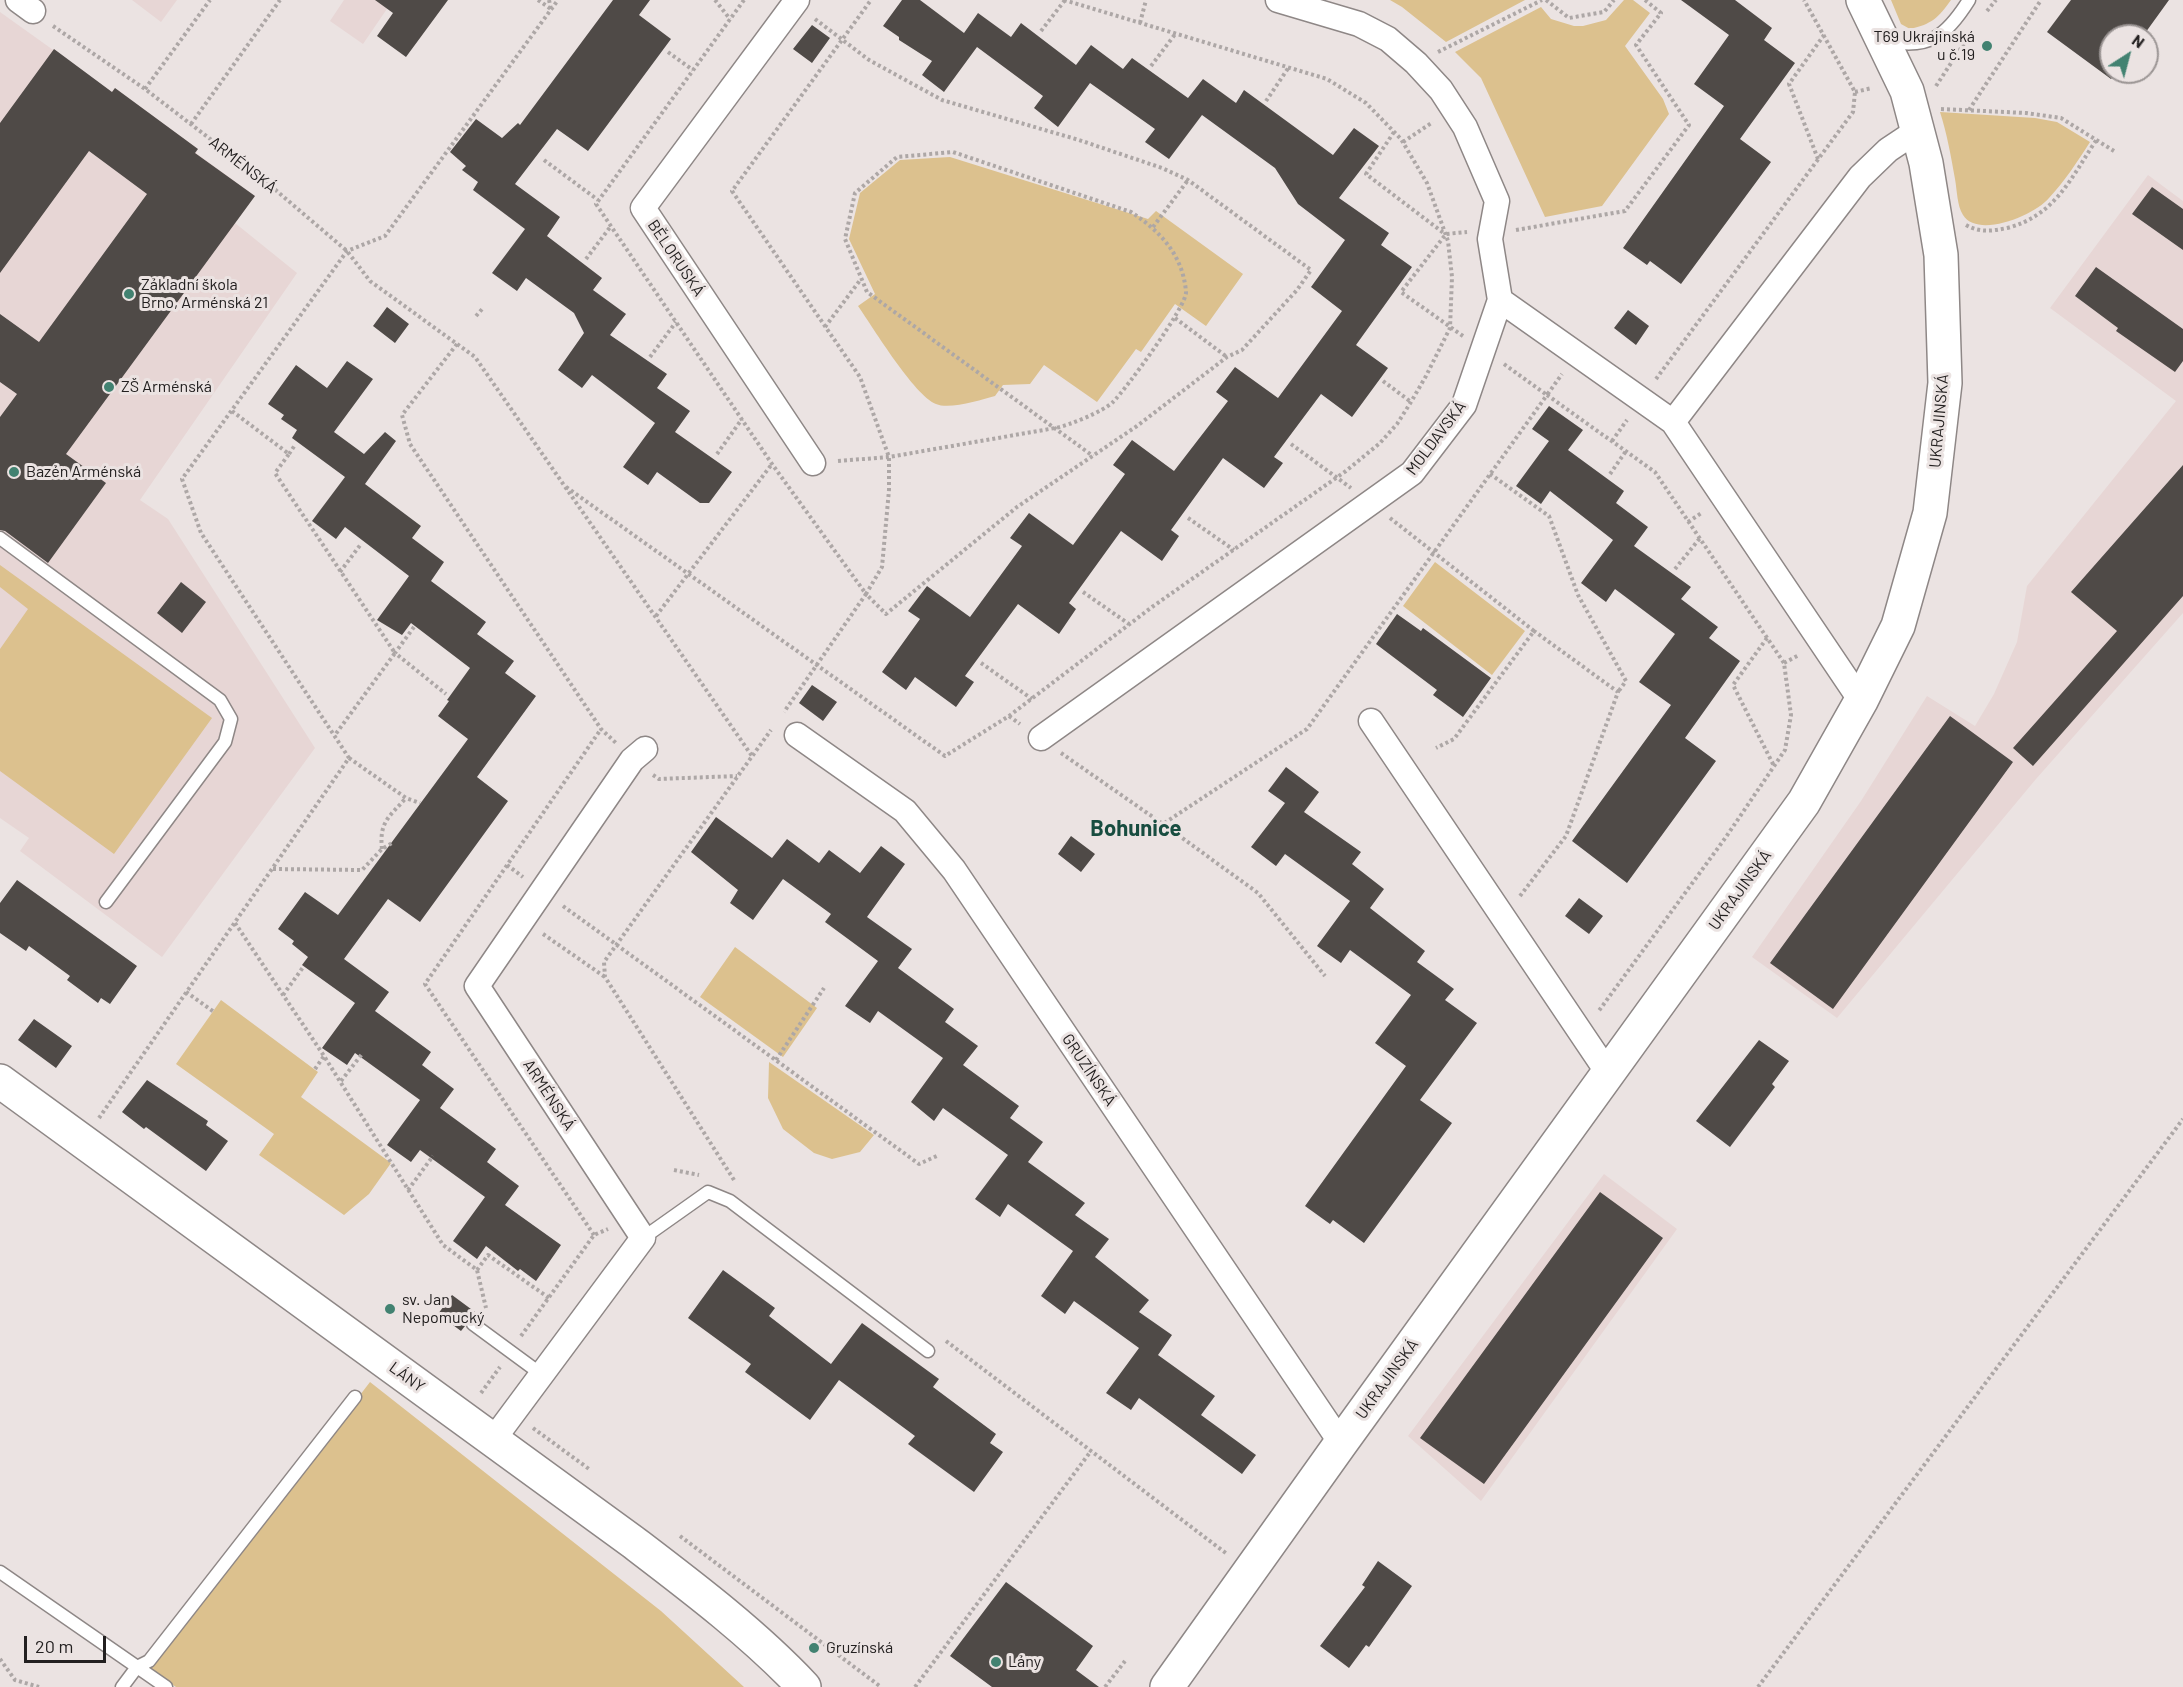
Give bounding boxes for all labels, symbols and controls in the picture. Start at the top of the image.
north arrow [2099,24,2159,84]
place label: T69 Ukrajinská u č.19 [1873,27,1975,65]
text: N [2129,30,2149,51]
marker: T69 Ukrajinská u č.19 [1980,39,1994,53]
street label: ARMÉNSKÁ [205,133,281,197]
street label: BĚLORUSKÁ [643,216,709,300]
place label: Základní škola Brno, Arménská 21 [141,275,268,313]
marker: Základní škola Brno, Arménská 21 [122,287,136,301]
street label: UKRAJINSKÁ [1925,373,1953,469]
place label: ZŠ Arménská [121,377,212,397]
marker: ZŠ Arménská [102,380,116,394]
street label: MOLDAVSKÁ [1402,397,1470,479]
place label: Bazén Arménská [26,462,141,482]
marker: Bazén Arménská [7,465,21,479]
district label: Bohunice [1090,816,1182,842]
street label: UKRAJINSKÁ [1705,846,1775,934]
street label: GRUZÍNSKÁ [1058,1030,1120,1110]
street label: ARMÉNSKÁ [519,1056,579,1134]
place label: sv. Jan Nepomucký [402,1290,484,1328]
marker: sv. Jan Nepomucký [383,1302,397,1316]
street label: UKRAJINSKÁ [1352,1335,1422,1423]
street label: LÁNY [385,1358,429,1396]
scale bar [27,1624,110,1662]
text: 20 m [35,1635,73,1657]
place label: Gruzínská [826,1638,893,1658]
marker: Gruzínská [807,1641,821,1655]
place label: Lány [1008,1652,1041,1672]
marker: Lány [989,1655,1003,1669]

